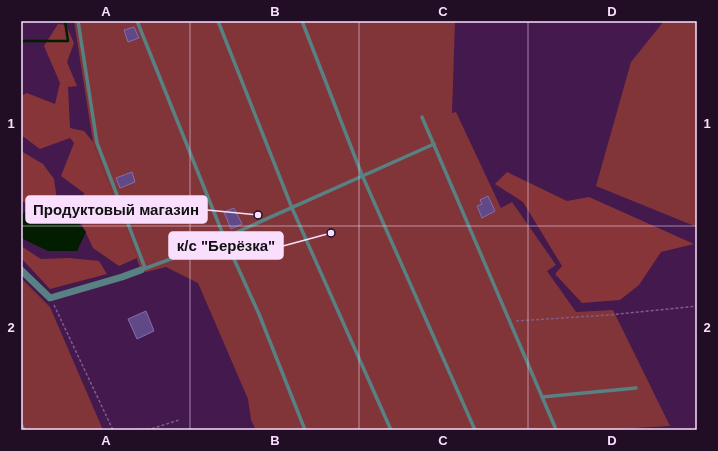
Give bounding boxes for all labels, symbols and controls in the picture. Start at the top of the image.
text: A [101,4,111,19]
text: B [270,4,280,19]
text: C [438,4,448,19]
text: D [607,4,617,19]
text: 1 [7,116,15,131]
text: 1 [703,116,711,131]
callout: Продуктовый магазин [26,196,207,223]
text: Продуктовый магазин [33,201,199,218]
callout: к/с "Берёзка" [169,232,283,259]
text: к/с "Берёзка" [177,237,275,254]
text: 2 [7,320,15,335]
text: 2 [703,320,711,335]
text: A [101,433,111,448]
text: B [270,433,280,448]
text: C [438,433,448,448]
text: D [607,433,617,448]

